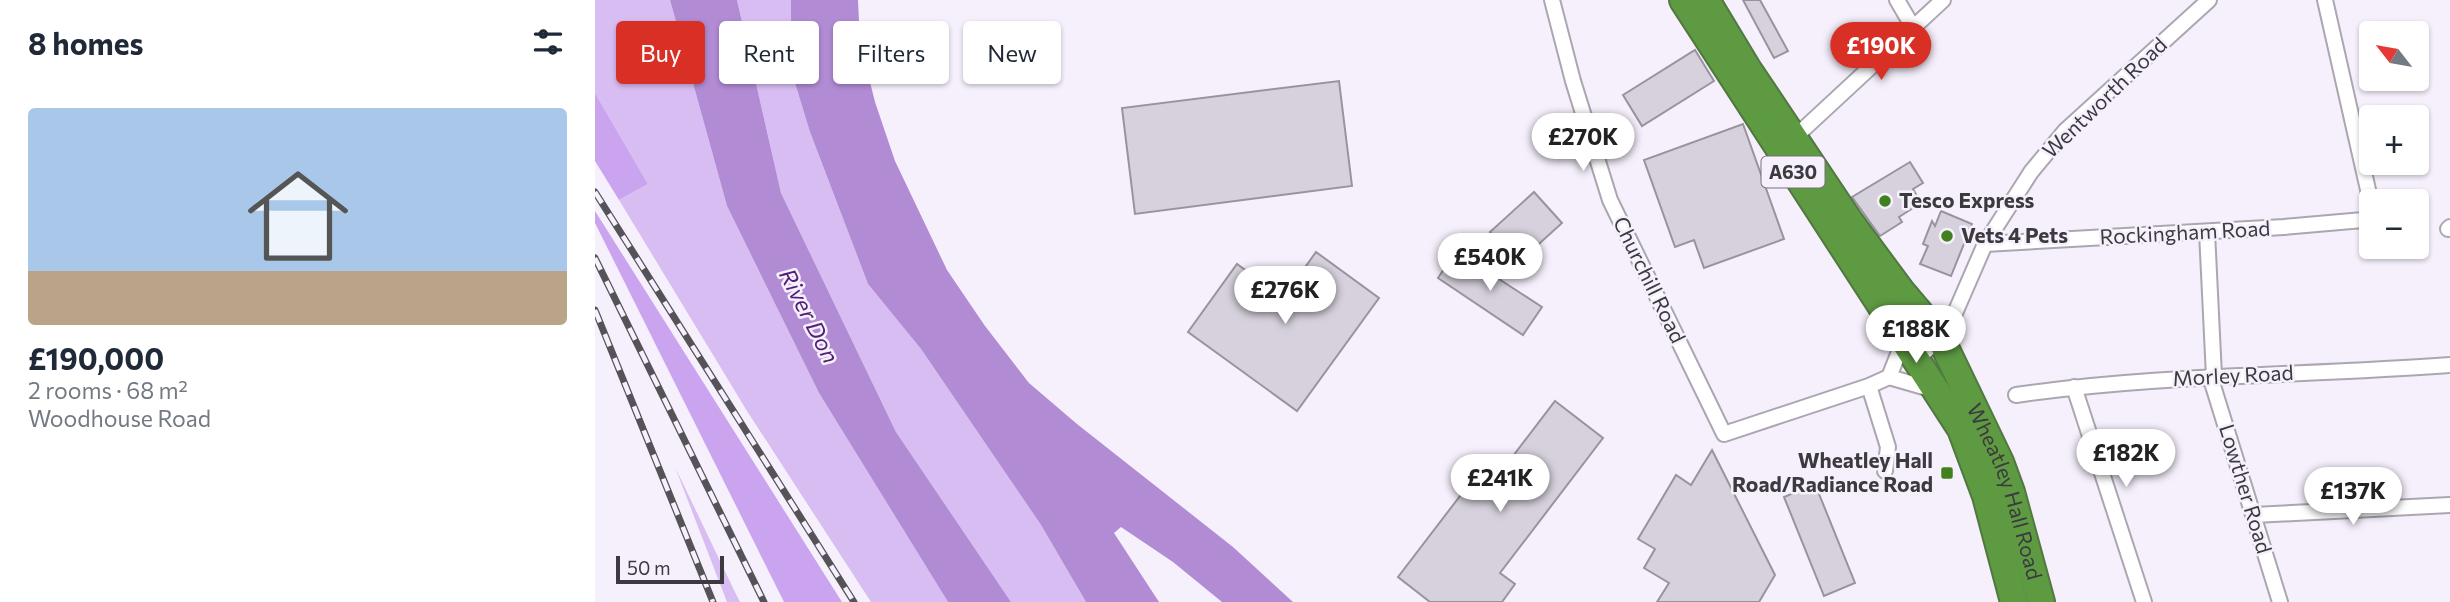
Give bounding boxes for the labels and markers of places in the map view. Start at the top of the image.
pin: £190K [1832,22,1930,82]
pin: £270K [1534,114,1632,173]
place label: Tesco Express [1899,187,2035,212]
marker: Tesco Express [1877,193,1893,209]
place label: Vets 4 Pets [1961,222,2068,247]
marker: Vets 4 Pets [1939,228,1955,244]
pin: £540K [1441,233,1539,293]
pin: £276K [1236,266,1334,326]
pin: £188K [1867,306,1965,365]
pin: £182K [2077,430,2175,489]
place label: Wheatley Hall Road/Radiance Road [1732,447,1933,496]
pin: £241K [1451,454,1549,514]
marker: Wheatley Hall Road/Radiance Road [1939,465,1955,481]
pin: £137K [2304,468,2402,527]

